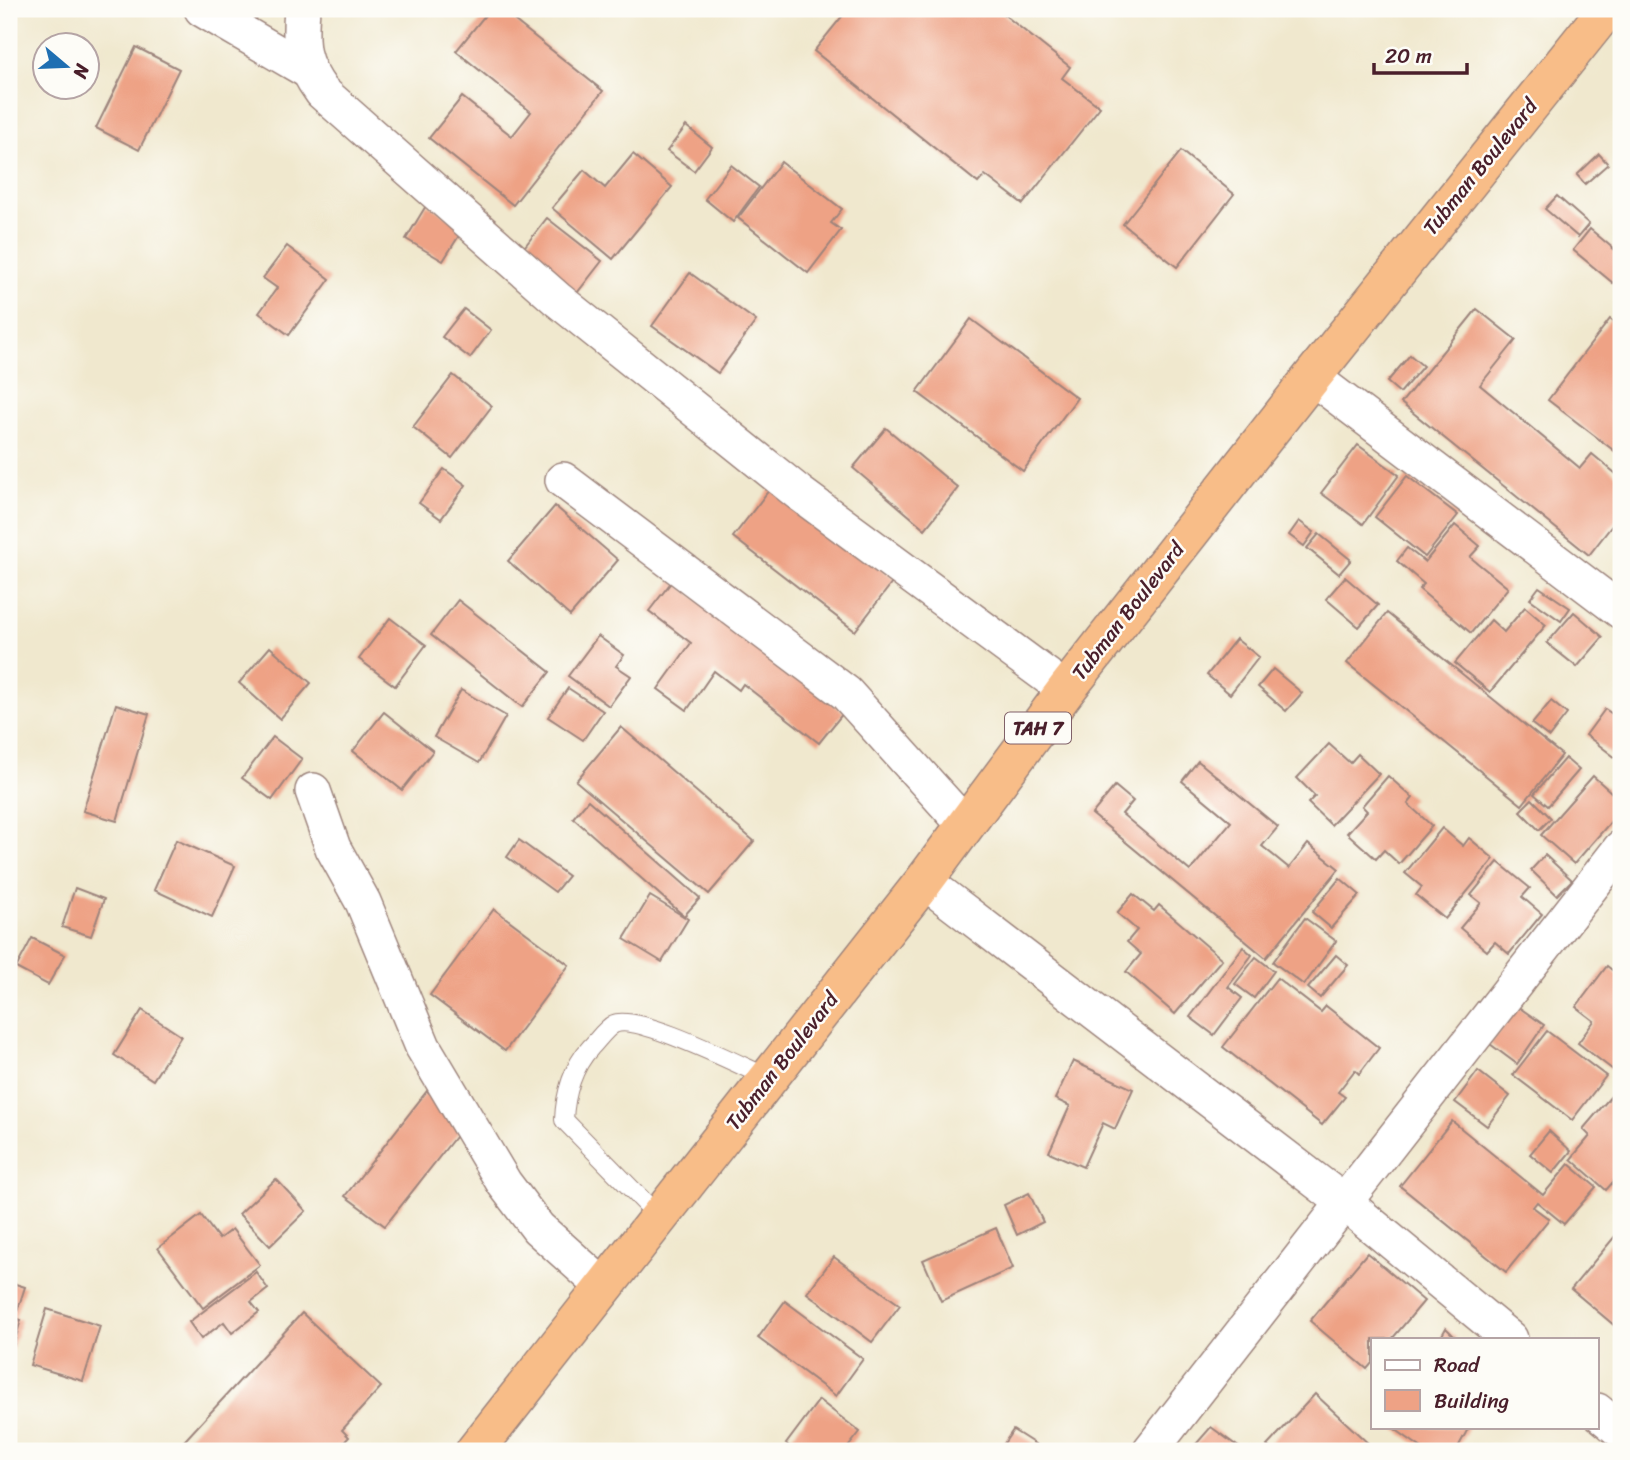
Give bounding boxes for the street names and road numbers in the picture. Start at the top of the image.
street label: Tubman Boulevard [1412,88,1549,244]
street label: Tubman Boulevard [1061,532,1196,689]
road number: TAH 7 [1005,712,1071,744]
street label: Tubman Boulevard [715,982,850,1139]

